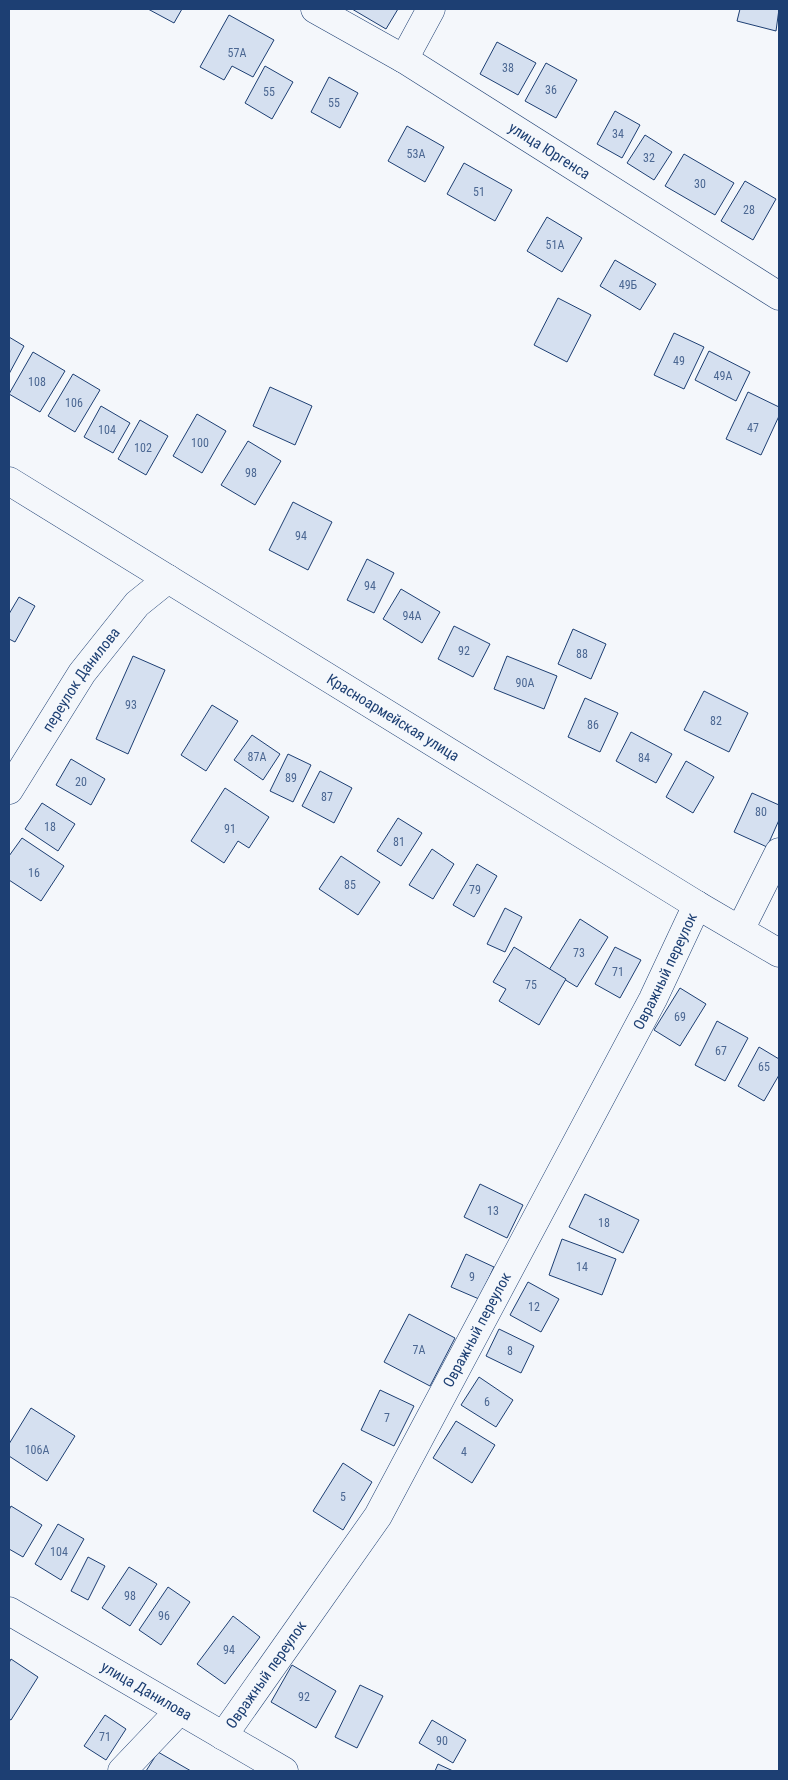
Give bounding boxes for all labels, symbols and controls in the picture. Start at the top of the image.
house number: 57А [228,46,246,60]
house number: 38 [502,61,514,75]
house number: 36 [545,83,557,97]
house number: 55 [263,85,275,99]
house number: 55 [328,96,340,110]
street label: улица Юргенса [505,118,593,183]
house number: 34 [612,127,624,141]
house number: 53А [407,147,425,161]
house number: 32 [643,151,655,165]
house number: 30 [694,177,706,191]
house number: 51 [473,185,485,199]
house number: 28 [743,203,755,217]
house number: 51А [546,238,564,252]
house number: 49Б [619,278,638,292]
house number: 49 [673,354,685,368]
house number: 49А [714,369,732,383]
house number: 108 [28,375,46,389]
house number: 106 [65,396,83,410]
house number: 47 [747,421,759,435]
house number: 104 [98,423,116,437]
house number: 100 [191,436,209,450]
house number: 102 [134,441,152,455]
house number: 98 [245,466,257,480]
house number: 94 [295,529,307,543]
house number: 94 [364,579,376,593]
house number: 94А [403,609,421,623]
street label: переулок Данилова [39,624,124,735]
house number: 92 [458,644,470,658]
house number: 88 [576,647,588,661]
street label: Красноармейская улица [323,670,462,765]
house number: 90А [516,676,534,690]
house number: 93 [125,698,137,712]
house number: 82 [710,714,722,728]
house number: 86 [587,718,599,732]
house number: 87А [248,750,266,764]
house number: 84 [638,751,650,765]
house number: 89 [285,771,297,785]
house number: 20 [75,775,87,789]
house number: 87 [321,790,333,804]
house number: 80 [755,805,767,819]
house number: 18 [44,820,56,834]
house number: 91 [224,822,236,836]
house number: 81 [393,835,405,849]
house number: 16 [28,866,40,880]
house number: 85 [344,878,356,892]
house number: 79 [469,883,481,897]
street label: Овражный переулок [629,910,701,1033]
house number: 73 [573,946,585,960]
house number: 71 [612,965,624,979]
house number: 75 [525,978,537,992]
house number: 69 [674,1010,686,1024]
house number: 67 [715,1044,727,1058]
house number: 65 [758,1060,770,1074]
house number: 13 [487,1204,499,1218]
house number: 18 [598,1216,610,1230]
house number: 14 [576,1260,588,1274]
street label: Овражный переулок [439,1269,515,1390]
house number: 9 [469,1270,475,1284]
house number: 12 [528,1300,540,1314]
house number: 7А [413,1343,426,1357]
house number: 8 [507,1344,513,1358]
house number: 6 [484,1395,490,1409]
house number: 7 [384,1411,390,1425]
house number: 106А [25,1443,49,1457]
house number: 4 [461,1445,467,1459]
house number: 5 [340,1490,346,1504]
house number: 104 [50,1545,68,1559]
house number: 98 [124,1589,136,1603]
house number: 96 [158,1609,170,1623]
street label: Овражный переулок [222,1617,310,1732]
house number: 94 [223,1643,235,1657]
street label: улица Данилова [98,1658,195,1724]
house number: 92 [298,1690,310,1704]
house number: 71 [99,1730,111,1744]
house number: 90 [436,1734,448,1748]

